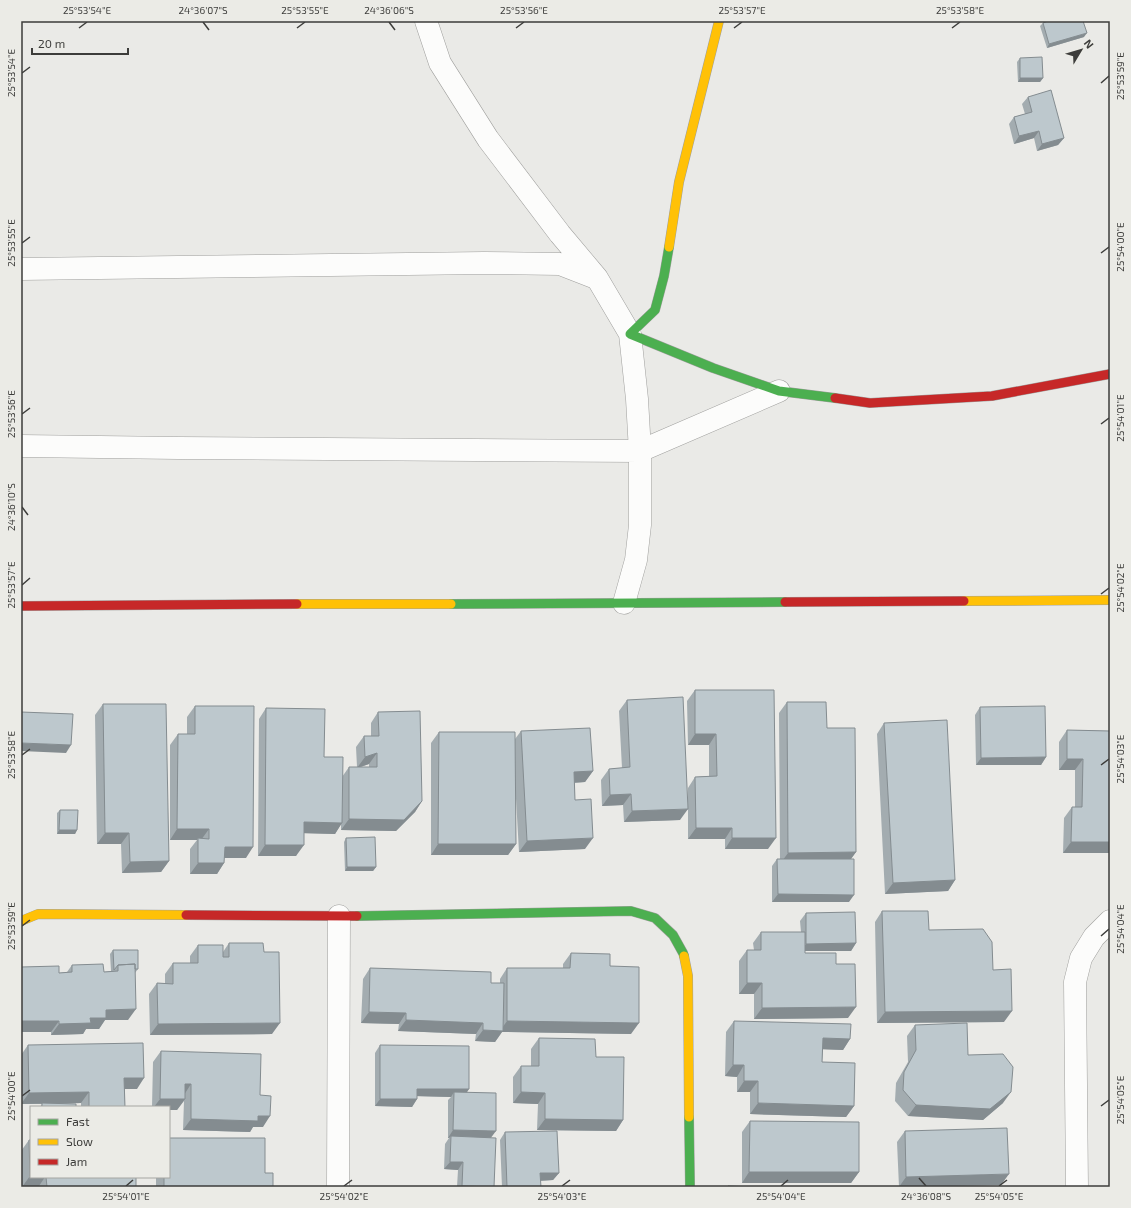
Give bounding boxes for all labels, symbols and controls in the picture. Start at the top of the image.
text: 25°53'54"E [63,4,112,16]
text: 24°36'07"S [178,4,228,16]
text: 25°53'55"E [281,4,329,16]
text: 24°36'06"S [364,4,414,16]
text: 25°53'56"E [500,4,548,16]
text: 25°53'57"E [718,4,766,16]
text: 25°53'58"E [936,4,984,16]
scale bar [32,30,128,56]
north arrow [1061,30,1101,70]
text: 20 m [38,36,65,50]
text: N [1082,36,1097,51]
text: 25°53'54"E [5,48,17,97]
text: 25°53'59"E [1114,52,1126,100]
text: 25°53'55"E [5,219,17,267]
text: 25°54'00"E [1114,222,1126,272]
text: 25°53'56"E [5,390,17,438]
text: 25°54'01"E [1114,394,1126,442]
text: 24°36'10"S [5,483,17,531]
text: 25°53'57"E [5,561,17,609]
text: 25°54'02"E [1114,563,1126,612]
text: 25°53'58"E [5,731,17,779]
text: 25°54'03"E [1114,734,1126,783]
text: 25°53'59"E [5,902,17,950]
text: 25°54'04"E [1114,904,1126,954]
text: 25°54'00"E [5,1071,17,1121]
text: 25°54'05"E [1114,1075,1126,1124]
legend [30,1106,170,1178]
text: Fast [66,1114,90,1128]
text: Slow [66,1134,93,1148]
text: Jam [66,1154,87,1168]
text: 25°54'01"E [102,1190,150,1202]
text: 25°54'02"E [320,1190,369,1202]
text: 25°54'03"E [538,1190,587,1202]
text: 25°54'04"E [756,1190,806,1202]
text: 24°36'08"S [901,1190,951,1202]
text: 25°54'05"E [975,1190,1024,1202]

